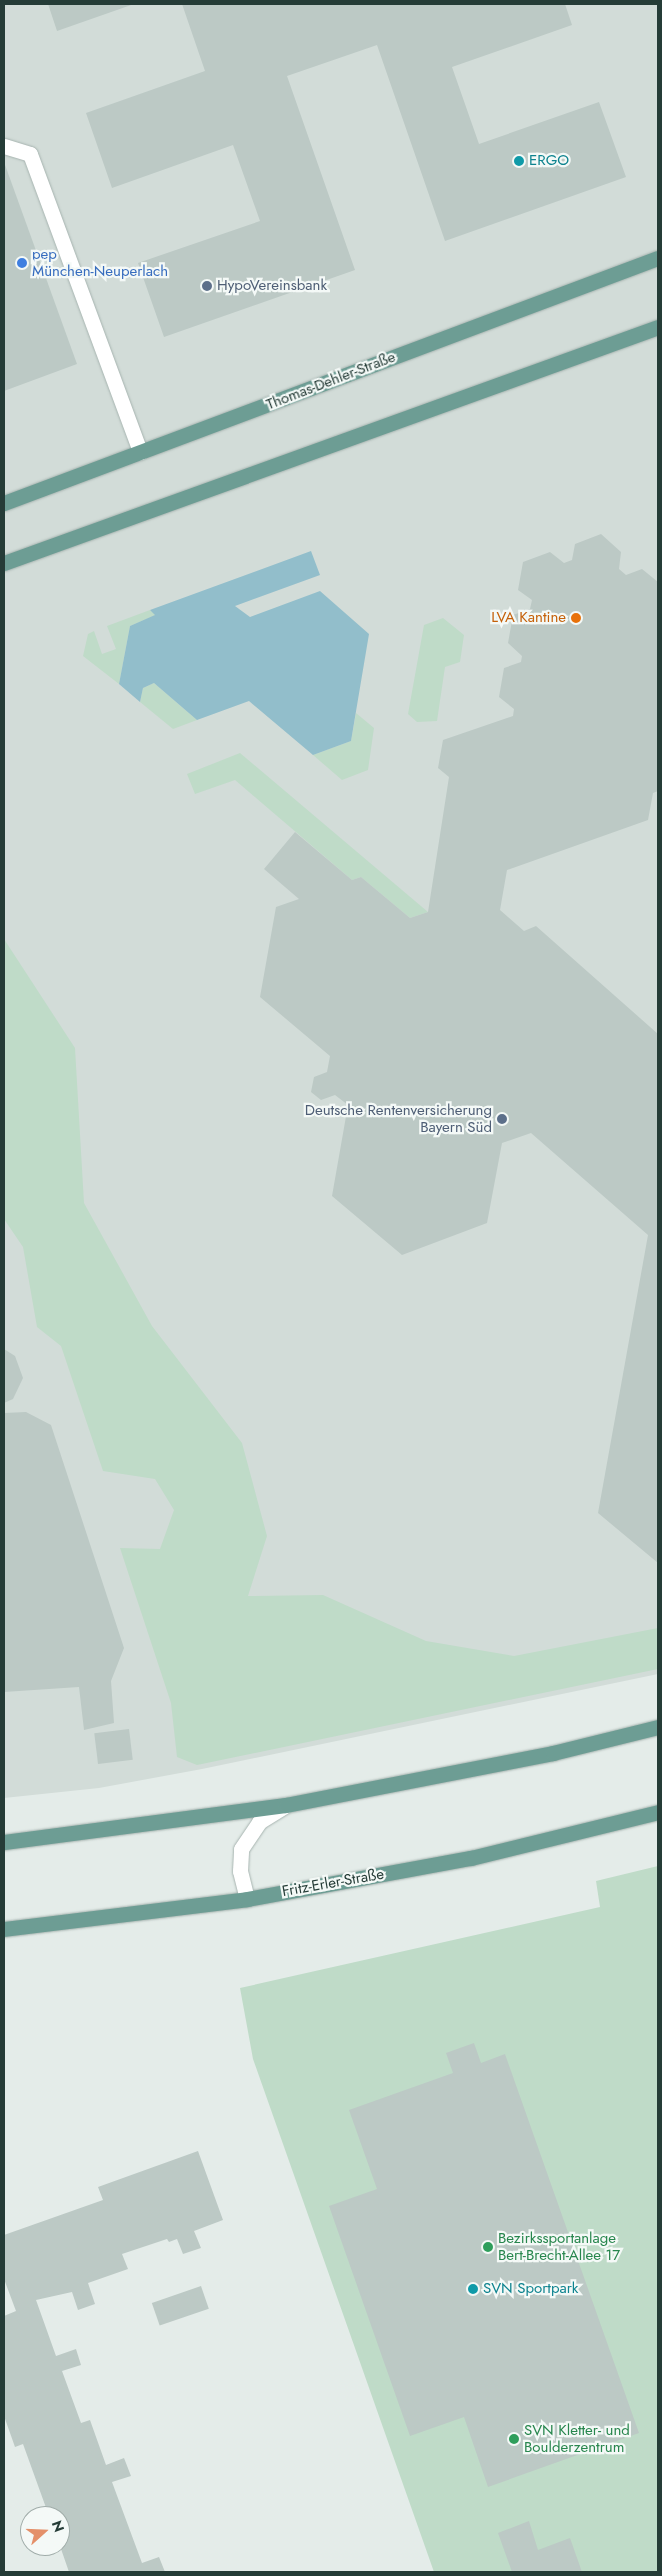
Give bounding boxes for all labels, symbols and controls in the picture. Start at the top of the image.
place label: ERGO [529,152,569,170]
marker: ERGO [513,155,525,167]
place label: pep München-Neuperlach [32,245,168,280]
marker: pep München-Neuperlach [16,257,28,269]
place label: HypoVereinsbank [217,277,327,295]
marker: HypoVereinsbank [201,280,213,292]
street label: Thomas-Dehler-Straße [264,348,398,414]
place label: LVA Kantine [491,609,566,627]
marker: LVA Kantine [570,612,582,624]
place label: Deutsche Rentenversicherung Bayern Süd [305,1101,492,1136]
marker: Deutsche Rentenversicherung Bayern Süd [496,1113,508,1125]
street label: Fritz-Erler-Straße [281,1865,385,1901]
place label: Bezirkssportanlage Bert-Brecht-Allee 17 [498,2229,620,2264]
marker: Bezirkssportanlage Bert-Brecht-Allee 17 [482,2241,494,2253]
place label: SVN Sportpark [483,2280,578,2298]
marker: SVN Sportpark [467,2283,479,2295]
place label: SVN Kletter- und Boulderzentrum [524,2421,630,2456]
marker: SVN Kletter- und Boulderzentrum [508,2433,520,2445]
north arrow [20,2506,70,2556]
text: N [47,2518,69,2535]

